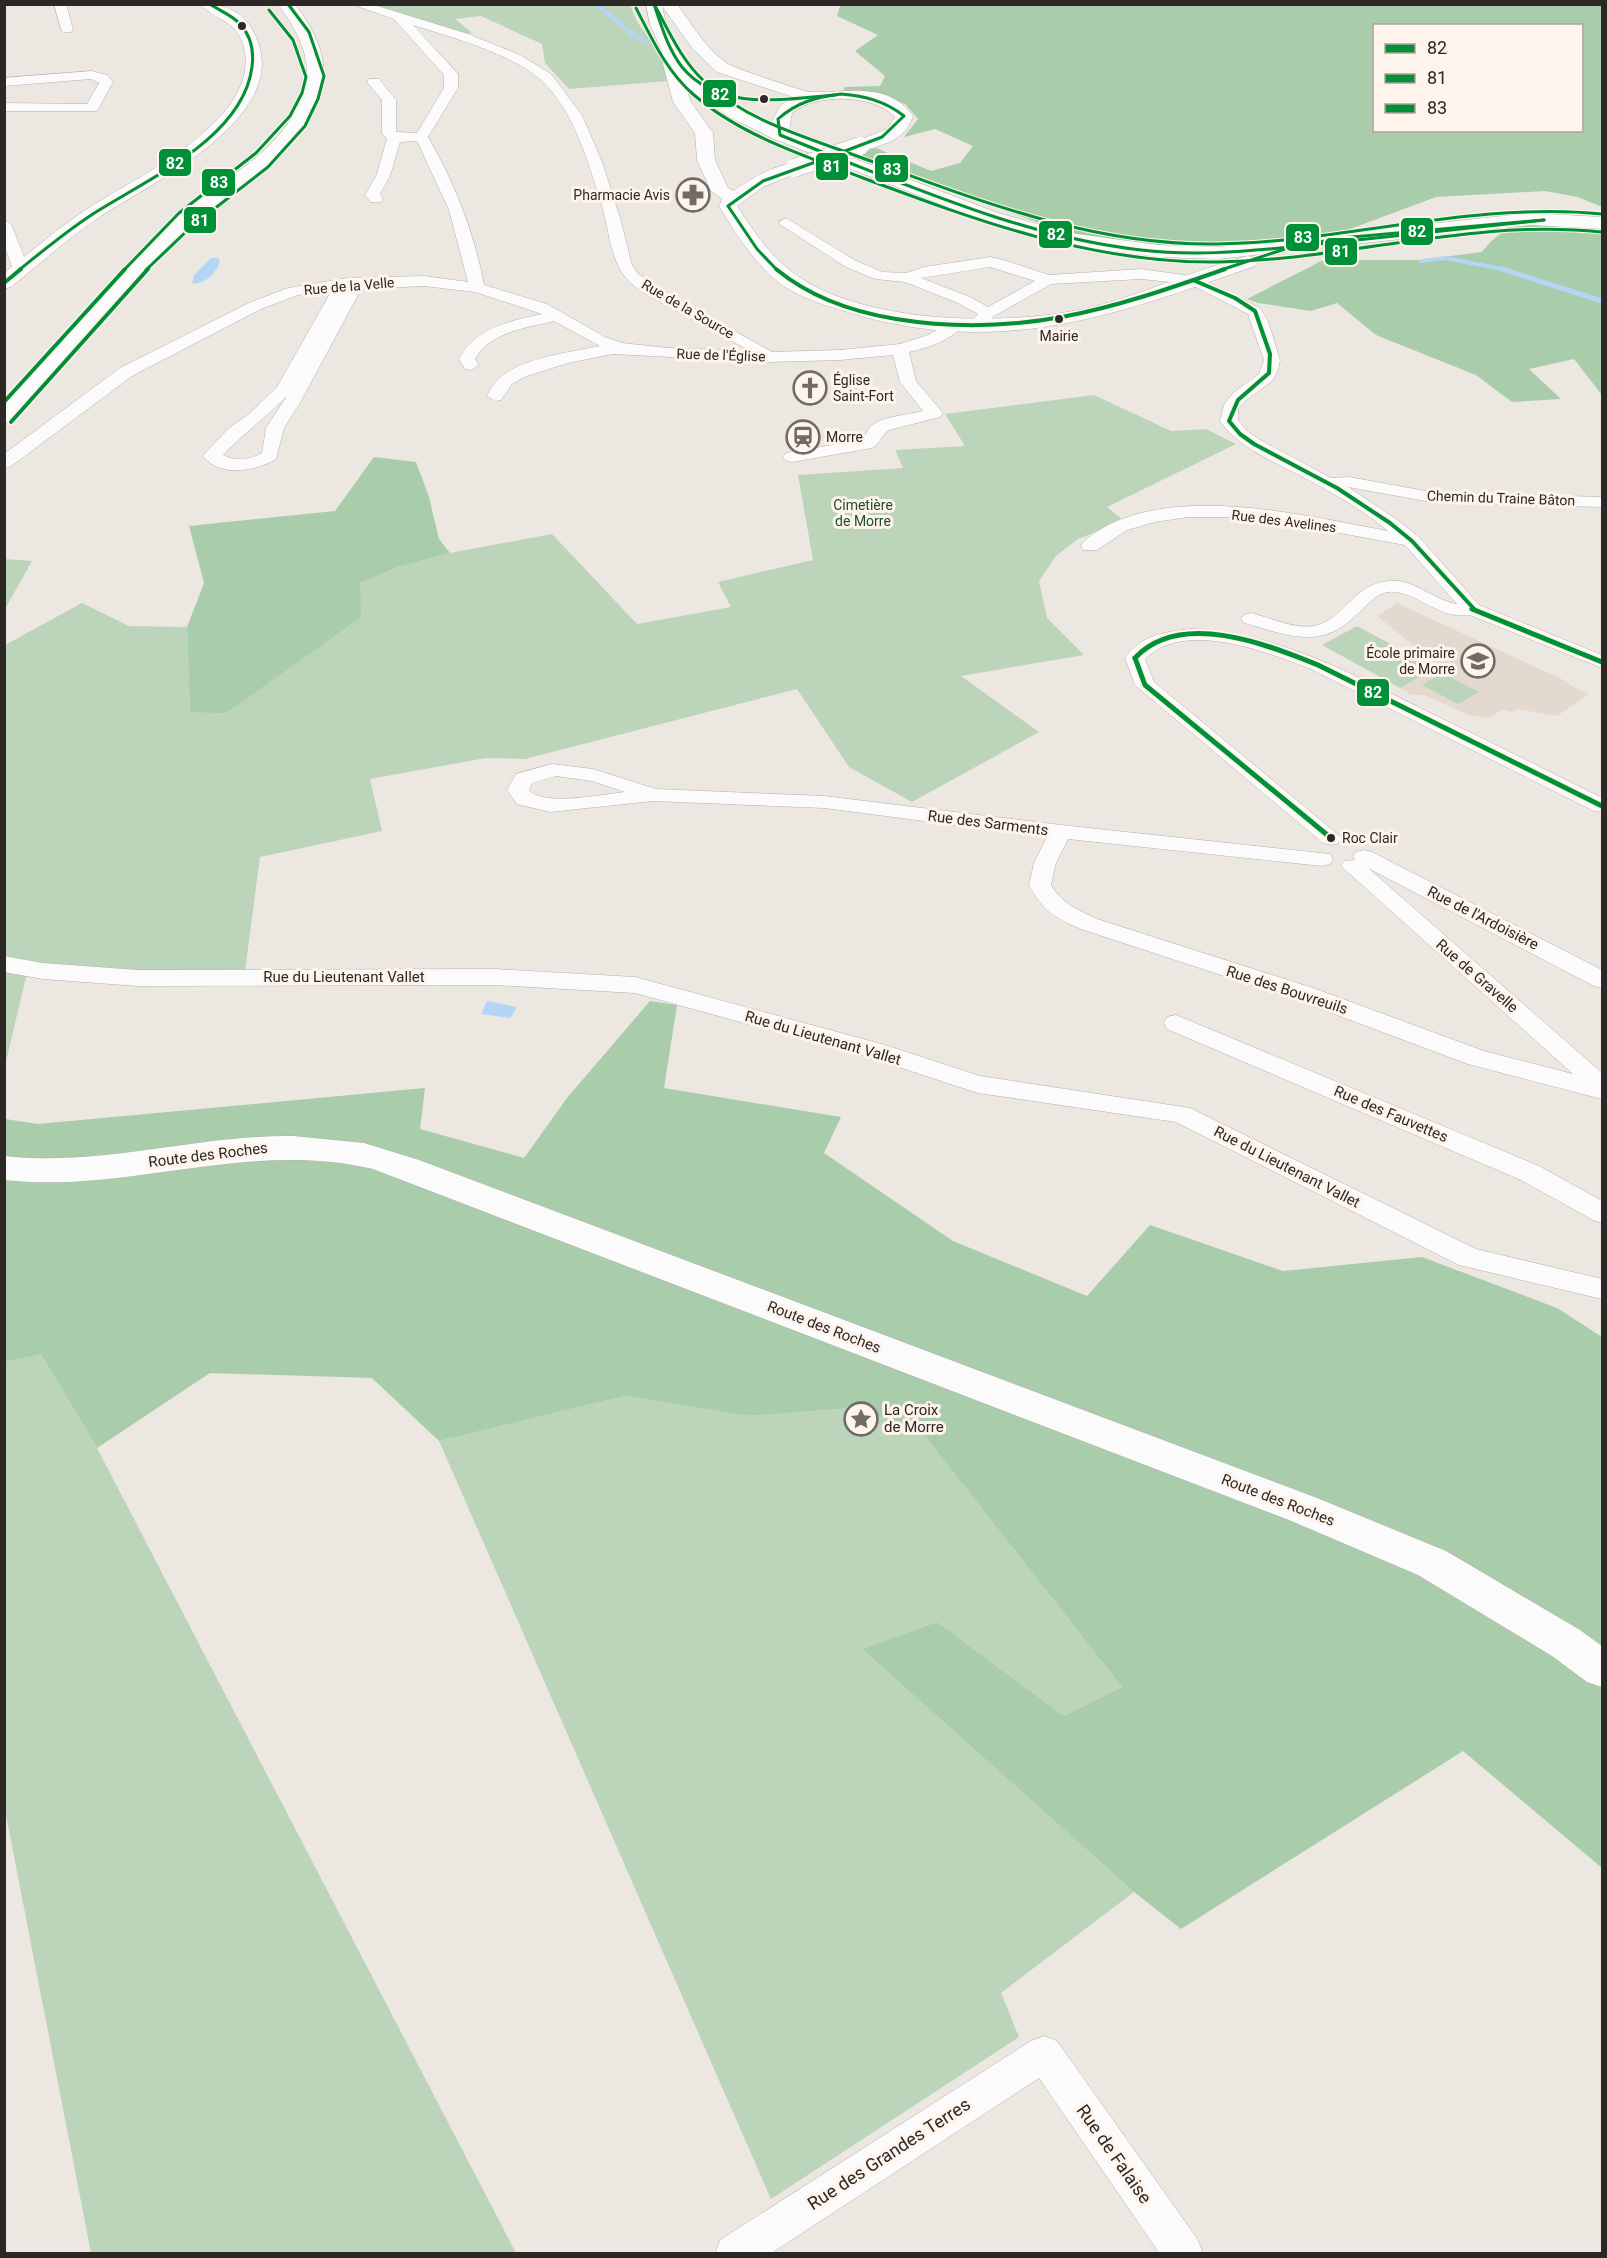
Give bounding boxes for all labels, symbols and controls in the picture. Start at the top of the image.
unlabelled marker [236,20,248,32]
legend [1373,24,1583,132]
text: 82 [1427,37,1447,58]
text: 81 [1427,67,1447,88]
line badge: 82 [702,79,737,108]
text: 82 [711,85,729,104]
unlabelled marker [758,93,770,105]
text: 83 [1427,97,1447,118]
line badge: 82 [158,148,192,177]
line badge: 81 [815,152,849,181]
text: 82 [166,154,184,173]
line badge: 83 [874,154,909,183]
text: 81 [823,157,841,176]
text: 83 [883,160,901,179]
line badge: 83 [201,168,236,197]
text: 83 [210,173,228,192]
pharmacy icon: Pharmacie Avis [675,177,711,213]
place label: Pharmacie Avis [573,187,670,203]
line badge: 81 [183,206,217,234]
text: 81 [191,211,209,230]
line badge: 82 [1400,217,1434,246]
line badge: 82 [1038,220,1073,249]
text: 82 [1408,222,1426,241]
line badge: 83 [1285,223,1320,252]
text: 82 [1047,225,1065,244]
text: 83 [1294,228,1312,247]
line badge: 81 [1324,237,1358,266]
text: 81 [1332,242,1350,261]
street label: Rue de la Velle [303,274,395,298]
street label: Rue de la Source [639,276,737,342]
marker: Mairie [1053,313,1065,325]
place label: Mairie [1040,328,1078,344]
street label: Rue de l'Église [676,344,766,365]
church icon: Église Saint-Fort [792,370,828,406]
place label: Église Saint-Fort [833,371,894,404]
station icon: Morre [785,419,821,455]
place label: Morre [826,429,863,445]
street label: Chemin du Traine Bâton [1427,487,1575,509]
park label: Cimetière de Morre [833,497,893,529]
street label: Rue des Avelines [1231,507,1337,535]
school or university icon: École primaire de Morre [1460,643,1496,679]
place label: École primaire de Morre [1366,644,1455,677]
line badge: 82 [1356,678,1390,707]
text: 82 [1364,683,1382,702]
street label: Rue des Sarments [927,807,1049,839]
place label: Roc Clair [1342,830,1398,846]
marker: Roc Clair [1325,832,1337,844]
street label: Rue de l'Ardoisière [1424,882,1542,954]
street label: Rue de Gravelle [1432,935,1522,1017]
street label: Rue des Bouvreuils [1224,962,1350,1018]
street label: Rue du Lieutenant Vallet [263,968,425,986]
street label: Rue du Lieutenant Vallet [743,1007,903,1069]
street label: Rue des Fauvettes [1331,1082,1451,1146]
street label: Rue du Lieutenant Vallet [1211,1122,1363,1212]
street label: Route des Roches [147,1139,269,1171]
street label: Route des Roches [765,1297,883,1357]
place icon: La Croix de Morre [843,1401,879,1437]
place label: La Croix de Morre [884,1401,944,1436]
street label: Route des Roches [1219,1470,1337,1530]
street label: Rue des Grandes Terres [803,2093,974,2214]
street label: Rue de Falaise [1073,2100,1156,2207]

